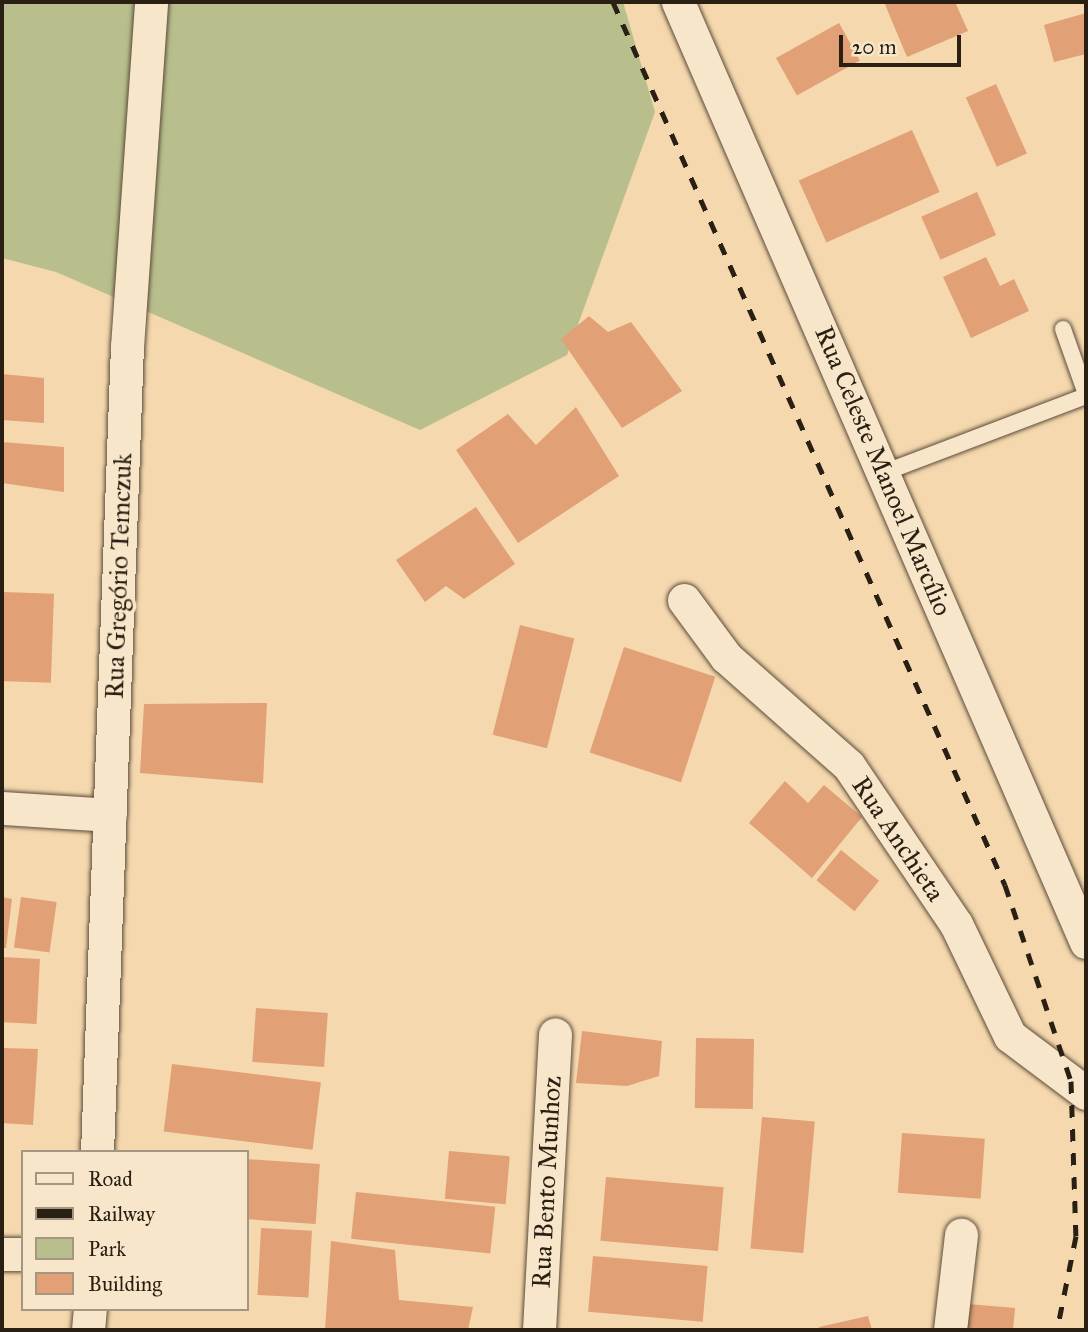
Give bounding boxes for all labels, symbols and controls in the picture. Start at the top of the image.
scale bar [843,21,965,65]
text: 20 m [852,34,897,60]
street label: Rua Celeste Manoel Marcílio [808,322,958,620]
street label: Rua Gregório Temczuk [99,452,139,700]
street label: Rua Anchieta [845,771,951,907]
street label: Rua Bento Munhoz [526,1075,568,1289]
legend [21,1150,248,1311]
text: Road [88,1166,133,1192]
text: Railway [88,1201,155,1227]
text: Park [88,1236,126,1262]
text: Building [88,1271,162,1297]

